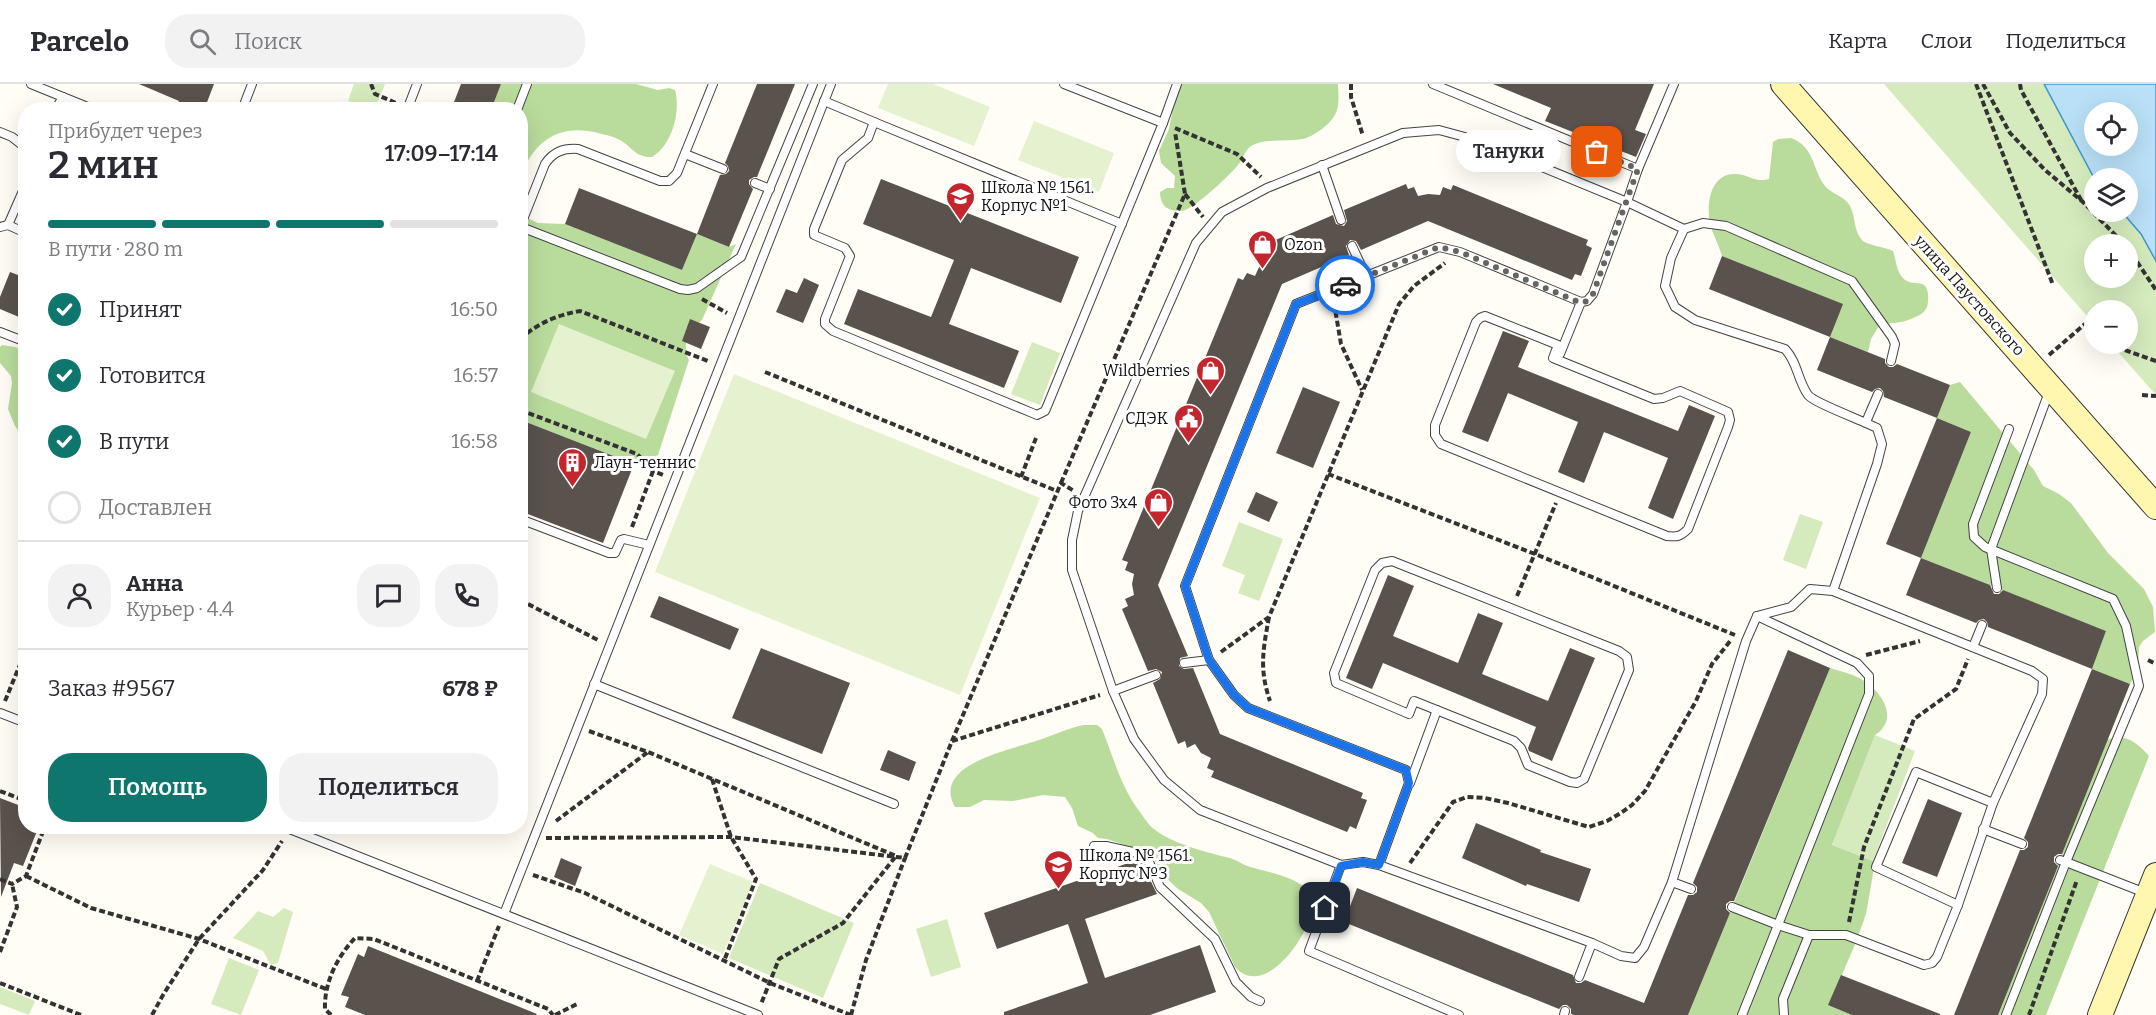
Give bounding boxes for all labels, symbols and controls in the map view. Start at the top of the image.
search box [165,14,585,68]
text: Parcelo [30,25,129,58]
icon: search [186,25,219,58]
text: Поиск [234,28,302,55]
text: Карта [1828,28,1887,54]
text: Слои [1920,28,1972,54]
text: Поделиться [2005,28,2126,54]
map controls [2084,102,2138,354]
button: locate [2084,102,2138,156]
text: Прибудет через [48,119,203,143]
pin [1571,126,1622,177]
callout: Тануки [1456,131,1561,173]
icon: bag [1580,135,1613,168]
text: Тануки [1473,139,1544,163]
text: 17:09–17:14 [385,140,498,167]
text: 2 мин [48,142,159,188]
button: layers [2084,168,2138,222]
place label: Школа № 1561. Корпус №1 [981,178,1094,215]
school or university icon: Школа № 1561. Корпус №1 [944,180,976,222]
shop icon: Ozon [1247,228,1279,270]
street label: улица Паустовского [1910,230,2029,360]
button: + [2084,234,2138,288]
place label: Ozon [1284,235,1323,254]
text: В пути · 280 m [48,237,183,261]
courier [1315,255,1375,315]
icon: car [1329,269,1362,302]
icon: check [48,293,81,326]
text: Принят [99,296,182,323]
text: 16:50 [450,297,498,321]
button: − [2084,300,2138,354]
shop icon: Wildberries [1195,354,1227,396]
icon: check [48,359,81,392]
place label: Wildberries [1103,361,1190,380]
text: Готовится [99,362,206,389]
text: 16:57 [454,363,498,387]
public building icon: СДЭК [1173,402,1205,444]
place label: СДЭК [1125,409,1169,428]
icon: check [48,425,81,458]
text: В пути [99,428,169,455]
text: 16:58 [451,429,498,453]
building icon: Лаун-теннис [557,446,589,488]
place label: Лаун-теннис [594,453,696,472]
shop icon: Фото 3х4 [1142,486,1174,528]
place label: Фото 3х4 [1069,493,1138,512]
text: Доставлен [99,494,212,521]
button: person [48,564,111,627]
button: chat [357,564,420,627]
button: phone [435,564,498,627]
text: Анна [126,570,183,597]
text: Курьер · 4.4 [126,597,234,621]
text: Заказ #9567 [48,675,175,702]
text: 678 ₽ [442,675,498,702]
button: Помощь [48,753,267,822]
button: Поделиться [279,753,498,822]
place label: Школа № 1561. Корпус №3 [1079,846,1192,883]
school or university icon: Школа № 1561. Корпус №3 [1042,848,1074,890]
pin [1299,882,1350,933]
icon: home [1308,891,1341,924]

